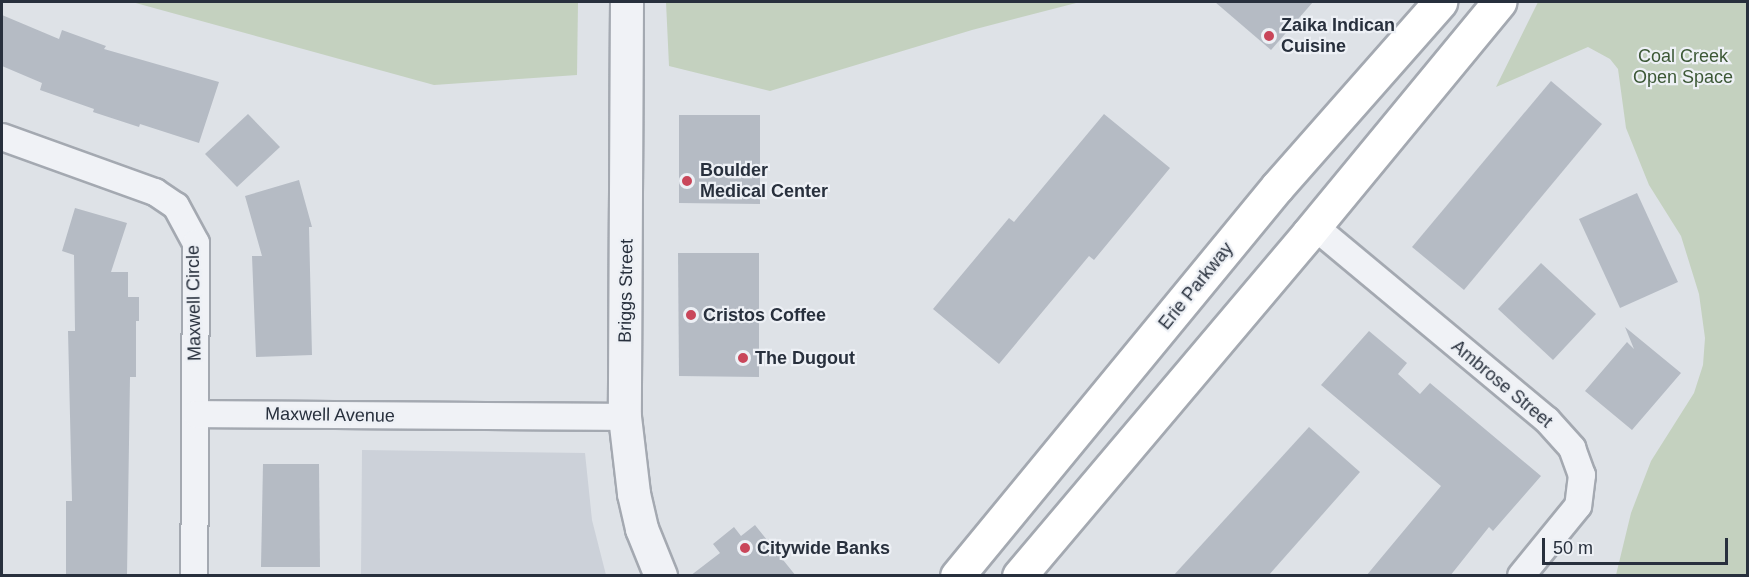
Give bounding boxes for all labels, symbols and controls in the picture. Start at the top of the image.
place label: Zaika Indican Cuisine [1281,15,1395,57]
marker: Zaika Indican Cuisine [1262,29,1276,43]
park label: Coal Creek Open Space [1633,46,1733,88]
place label: Boulder Medical Center [700,160,828,202]
marker: Boulder Medical Center [678,172,696,190]
street label: Erie Parkway [1154,238,1238,334]
street label: Briggs Street [614,239,638,343]
street label: Maxwell Circle [182,245,206,361]
place label: Cristos Coffee [703,304,826,326]
marker: Cristos Coffee [684,308,698,322]
street label: Ambrose Street [1447,336,1557,432]
place label: The Dugout [755,347,855,369]
marker: The Dugout [736,351,750,365]
street label: Maxwell Avenue [264,403,396,427]
scale bar [1545,526,1731,564]
place label: Citywide Banks [757,537,890,559]
text: 50 m [1553,538,1593,558]
marker: Citywide Banks [738,541,752,555]

